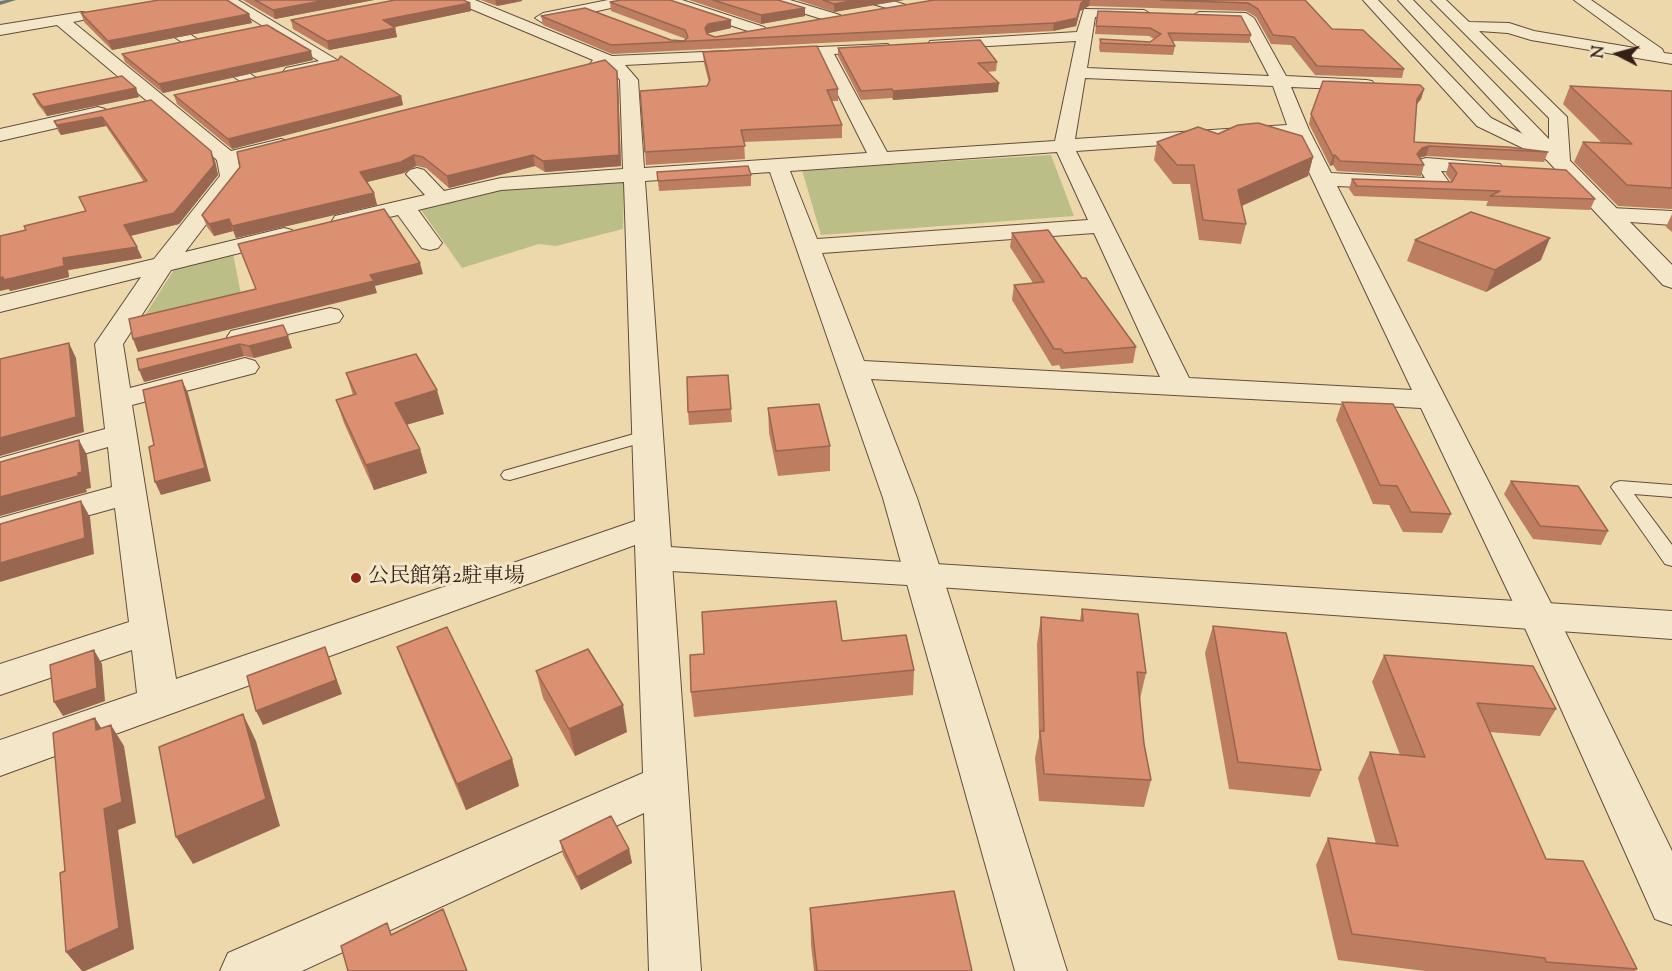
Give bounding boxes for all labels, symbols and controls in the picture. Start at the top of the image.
north arrow [1588,24,1648,84]
text: N [1587,45,1612,60]
place label: 公民館第2駐車場 [368,565,525,591]
marker: 公民館第2駐車場 [349,571,363,585]

